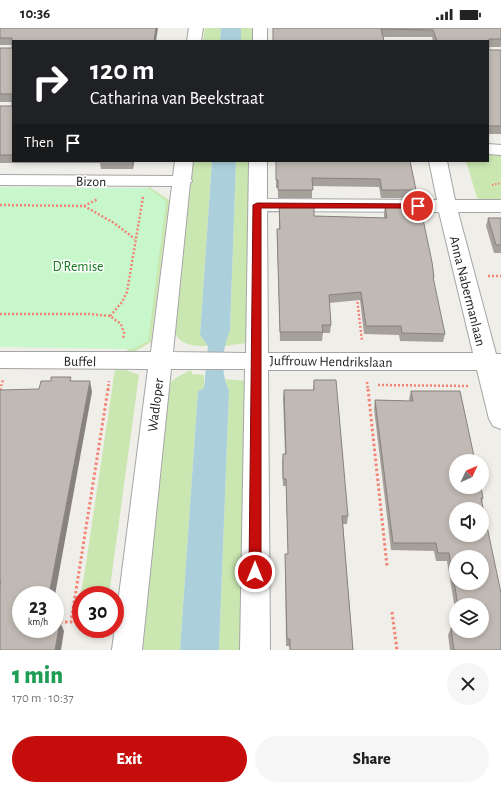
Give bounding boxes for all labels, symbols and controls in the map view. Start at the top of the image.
text: 10:36 [20,6,50,21]
icon: right [24,56,76,108]
text: 120 m [90,57,155,85]
text: Catharina van Beekstraat [90,90,264,108]
icon: arrive [62,132,84,154]
text: Then [24,135,54,150]
street label: Bizon [76,175,106,189]
pin [401,189,435,223]
icon: arrive [407,195,429,217]
street label: Anna Nabermanlaan [447,235,488,348]
park label: D'Remise [52,260,104,274]
street label: Juffrouw Hendrikslaan [269,354,393,370]
street label: Buffel [64,355,96,369]
street label: Wadloper [146,377,166,433]
north arrow [449,454,489,494]
map controls [449,454,489,638]
button: sound [449,502,489,542]
button: search [449,550,489,590]
position arrow [234,551,276,593]
speed limit sign: 30 [72,586,124,638]
text: 23 [29,597,47,617]
button: layers [449,598,489,638]
text: km/h [28,617,48,627]
button: close [447,663,489,705]
text: 1 min [12,664,63,688]
text: 170 m · 10:37 [12,692,74,705]
button: Exit [12,736,247,782]
button: Share [255,736,489,782]

